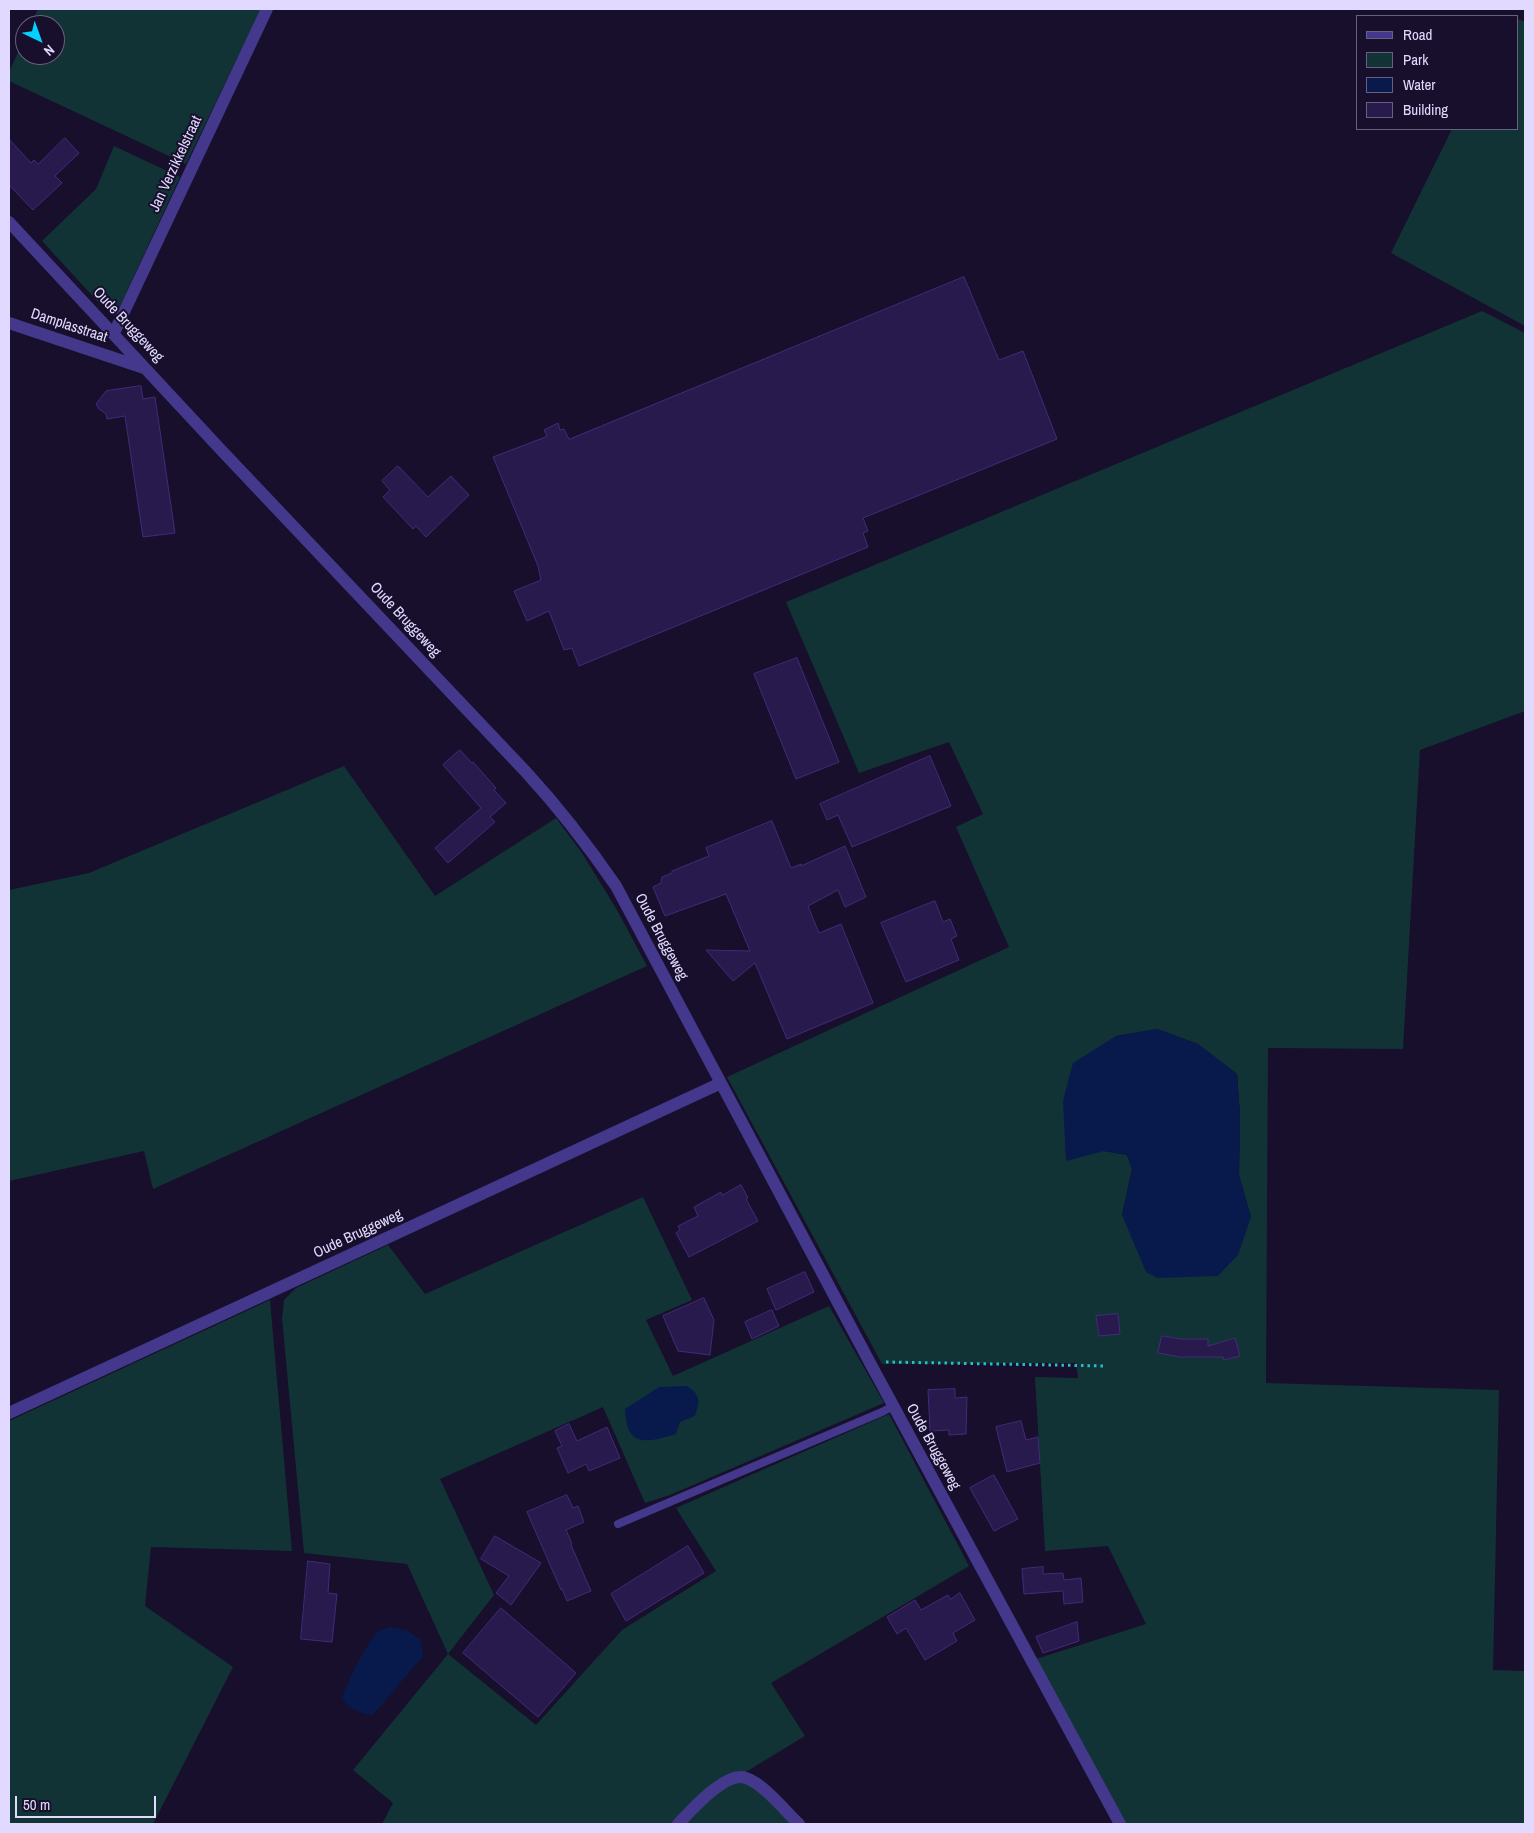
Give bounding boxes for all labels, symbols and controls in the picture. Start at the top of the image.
north arrow [15,15,65,65]
legend [1356,15,1519,130]
text: Road [1403,24,1432,45]
text: N [40,41,58,60]
text: Park [1403,49,1428,70]
text: Water [1403,74,1435,95]
text: Building [1403,99,1448,120]
street label: Jan Verzikkelstraat [146,113,206,215]
street label: Oude Bruggeweg [89,284,167,366]
street label: Damplasstraat [29,305,109,347]
street label: Oude Bruggeweg [366,579,444,661]
street label: Oude Bruggeweg [631,891,691,983]
street label: Oude Bruggeweg [311,1206,405,1262]
street label: Oude Bruggeweg [902,1401,964,1493]
scale bar [18,1786,159,1818]
text: 50 m [23,1794,50,1815]

